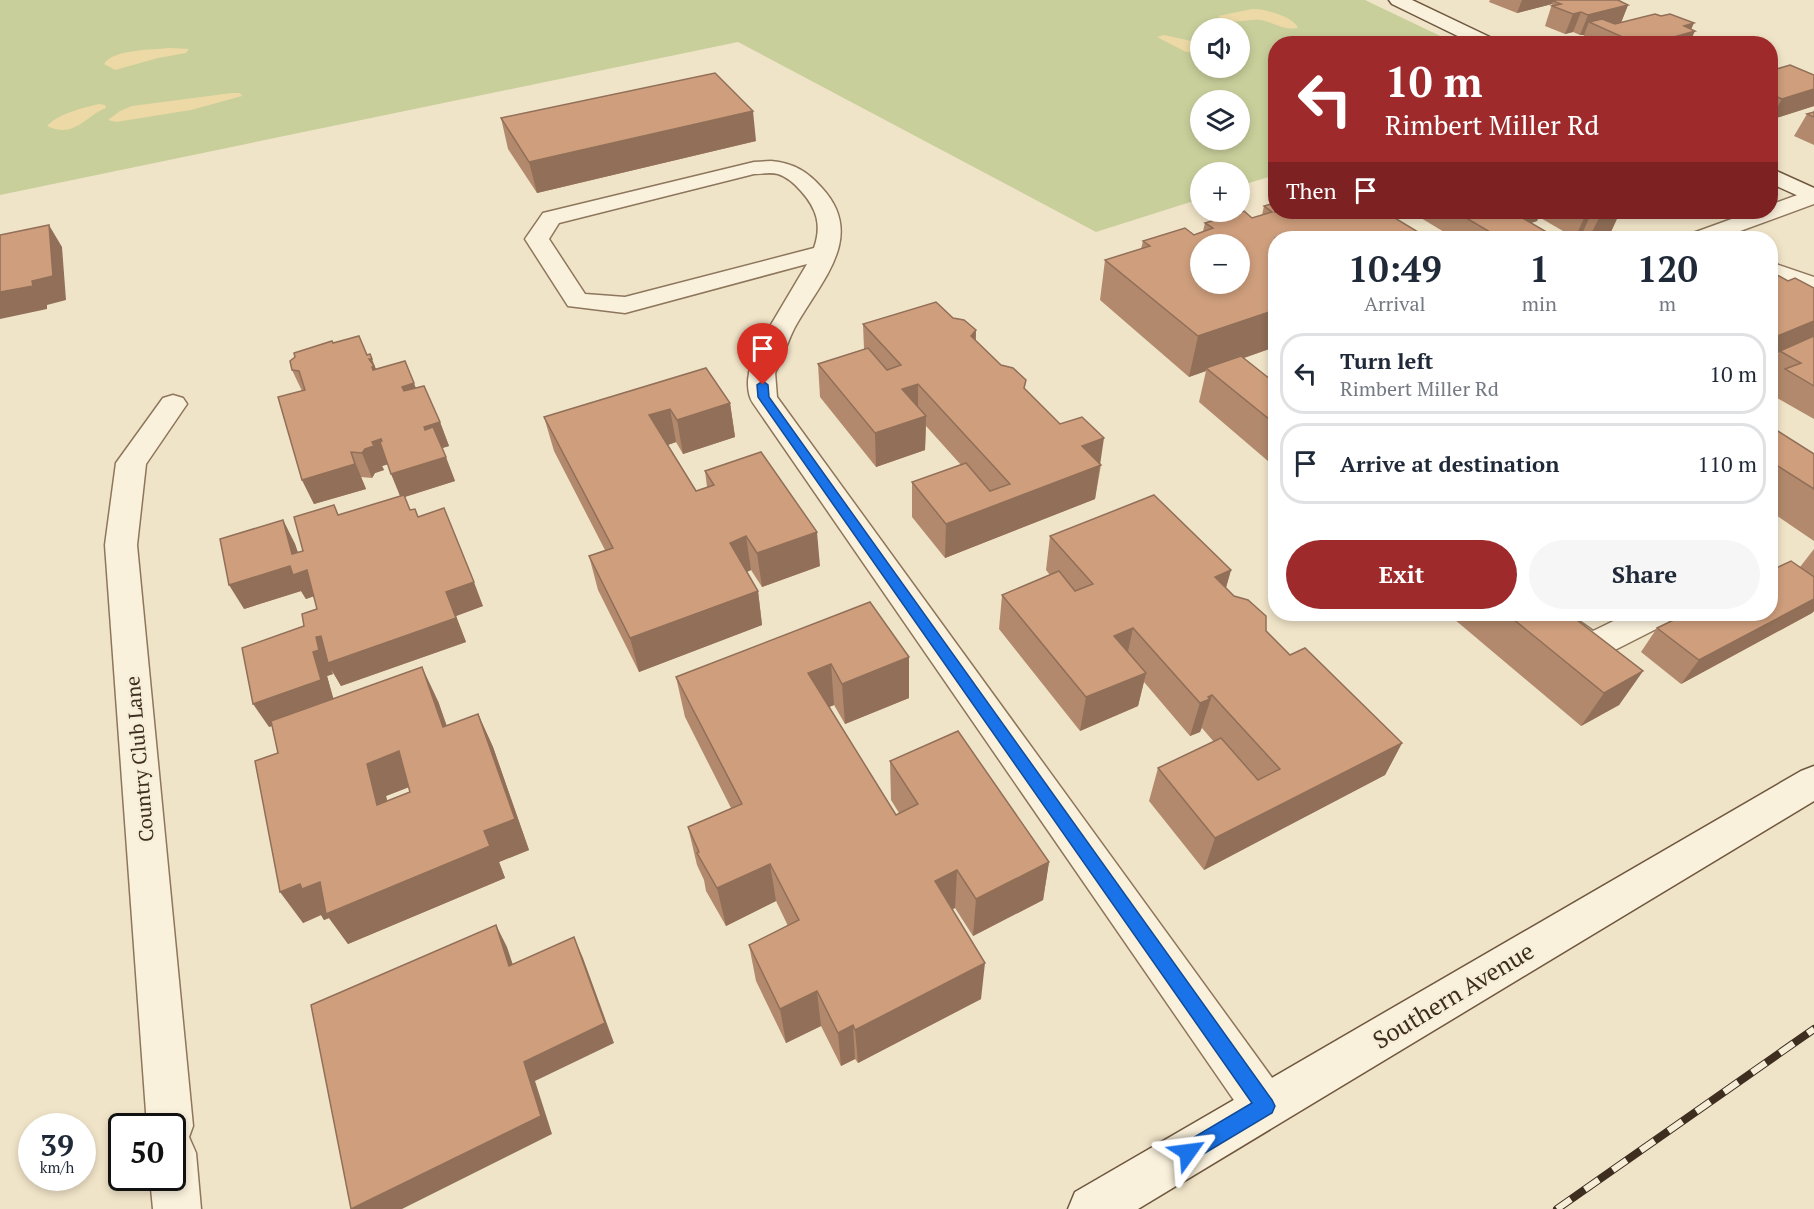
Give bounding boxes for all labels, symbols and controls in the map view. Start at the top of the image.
map controls [1190,18,1250,294]
button: sound [1190,18,1250,78]
text: 10 m [1385,53,1483,109]
icon: left [1286,60,1364,138]
button: layers [1190,90,1250,150]
text: Rimbert Miller Rd [1385,107,1599,143]
button: + [1190,162,1250,222]
icon: arrive [1349,174,1382,207]
text: Then [1286,176,1337,205]
button: − [1190,234,1250,294]
text: 10:49 [1348,245,1442,292]
text: 1 [1529,245,1550,292]
text: 120 [1637,245,1698,292]
text: Arrival [1364,290,1426,317]
text: min [1522,290,1557,317]
text: m [1659,290,1676,317]
pin [737,323,788,385]
icon: arrive [746,332,779,365]
text: Turn left [1340,346,1433,375]
icon: left [1289,357,1322,390]
text: 10 m [1709,359,1757,388]
text: Rimbert Miller Rd [1340,375,1499,402]
icon: arrive [1289,447,1322,480]
text: Arrive at destination [1340,449,1559,478]
text: 110 m [1697,449,1757,478]
button: Exit [1286,540,1517,609]
button: Share [1529,540,1760,609]
street label: Country Club Lane [118,675,160,843]
street label: Southern Avenue [1367,934,1539,1056]
speed limit sign: 50 [108,1113,186,1191]
position arrow [1156,1120,1220,1184]
text: 39 [40,1125,74,1165]
text: km/h [40,1157,74,1177]

